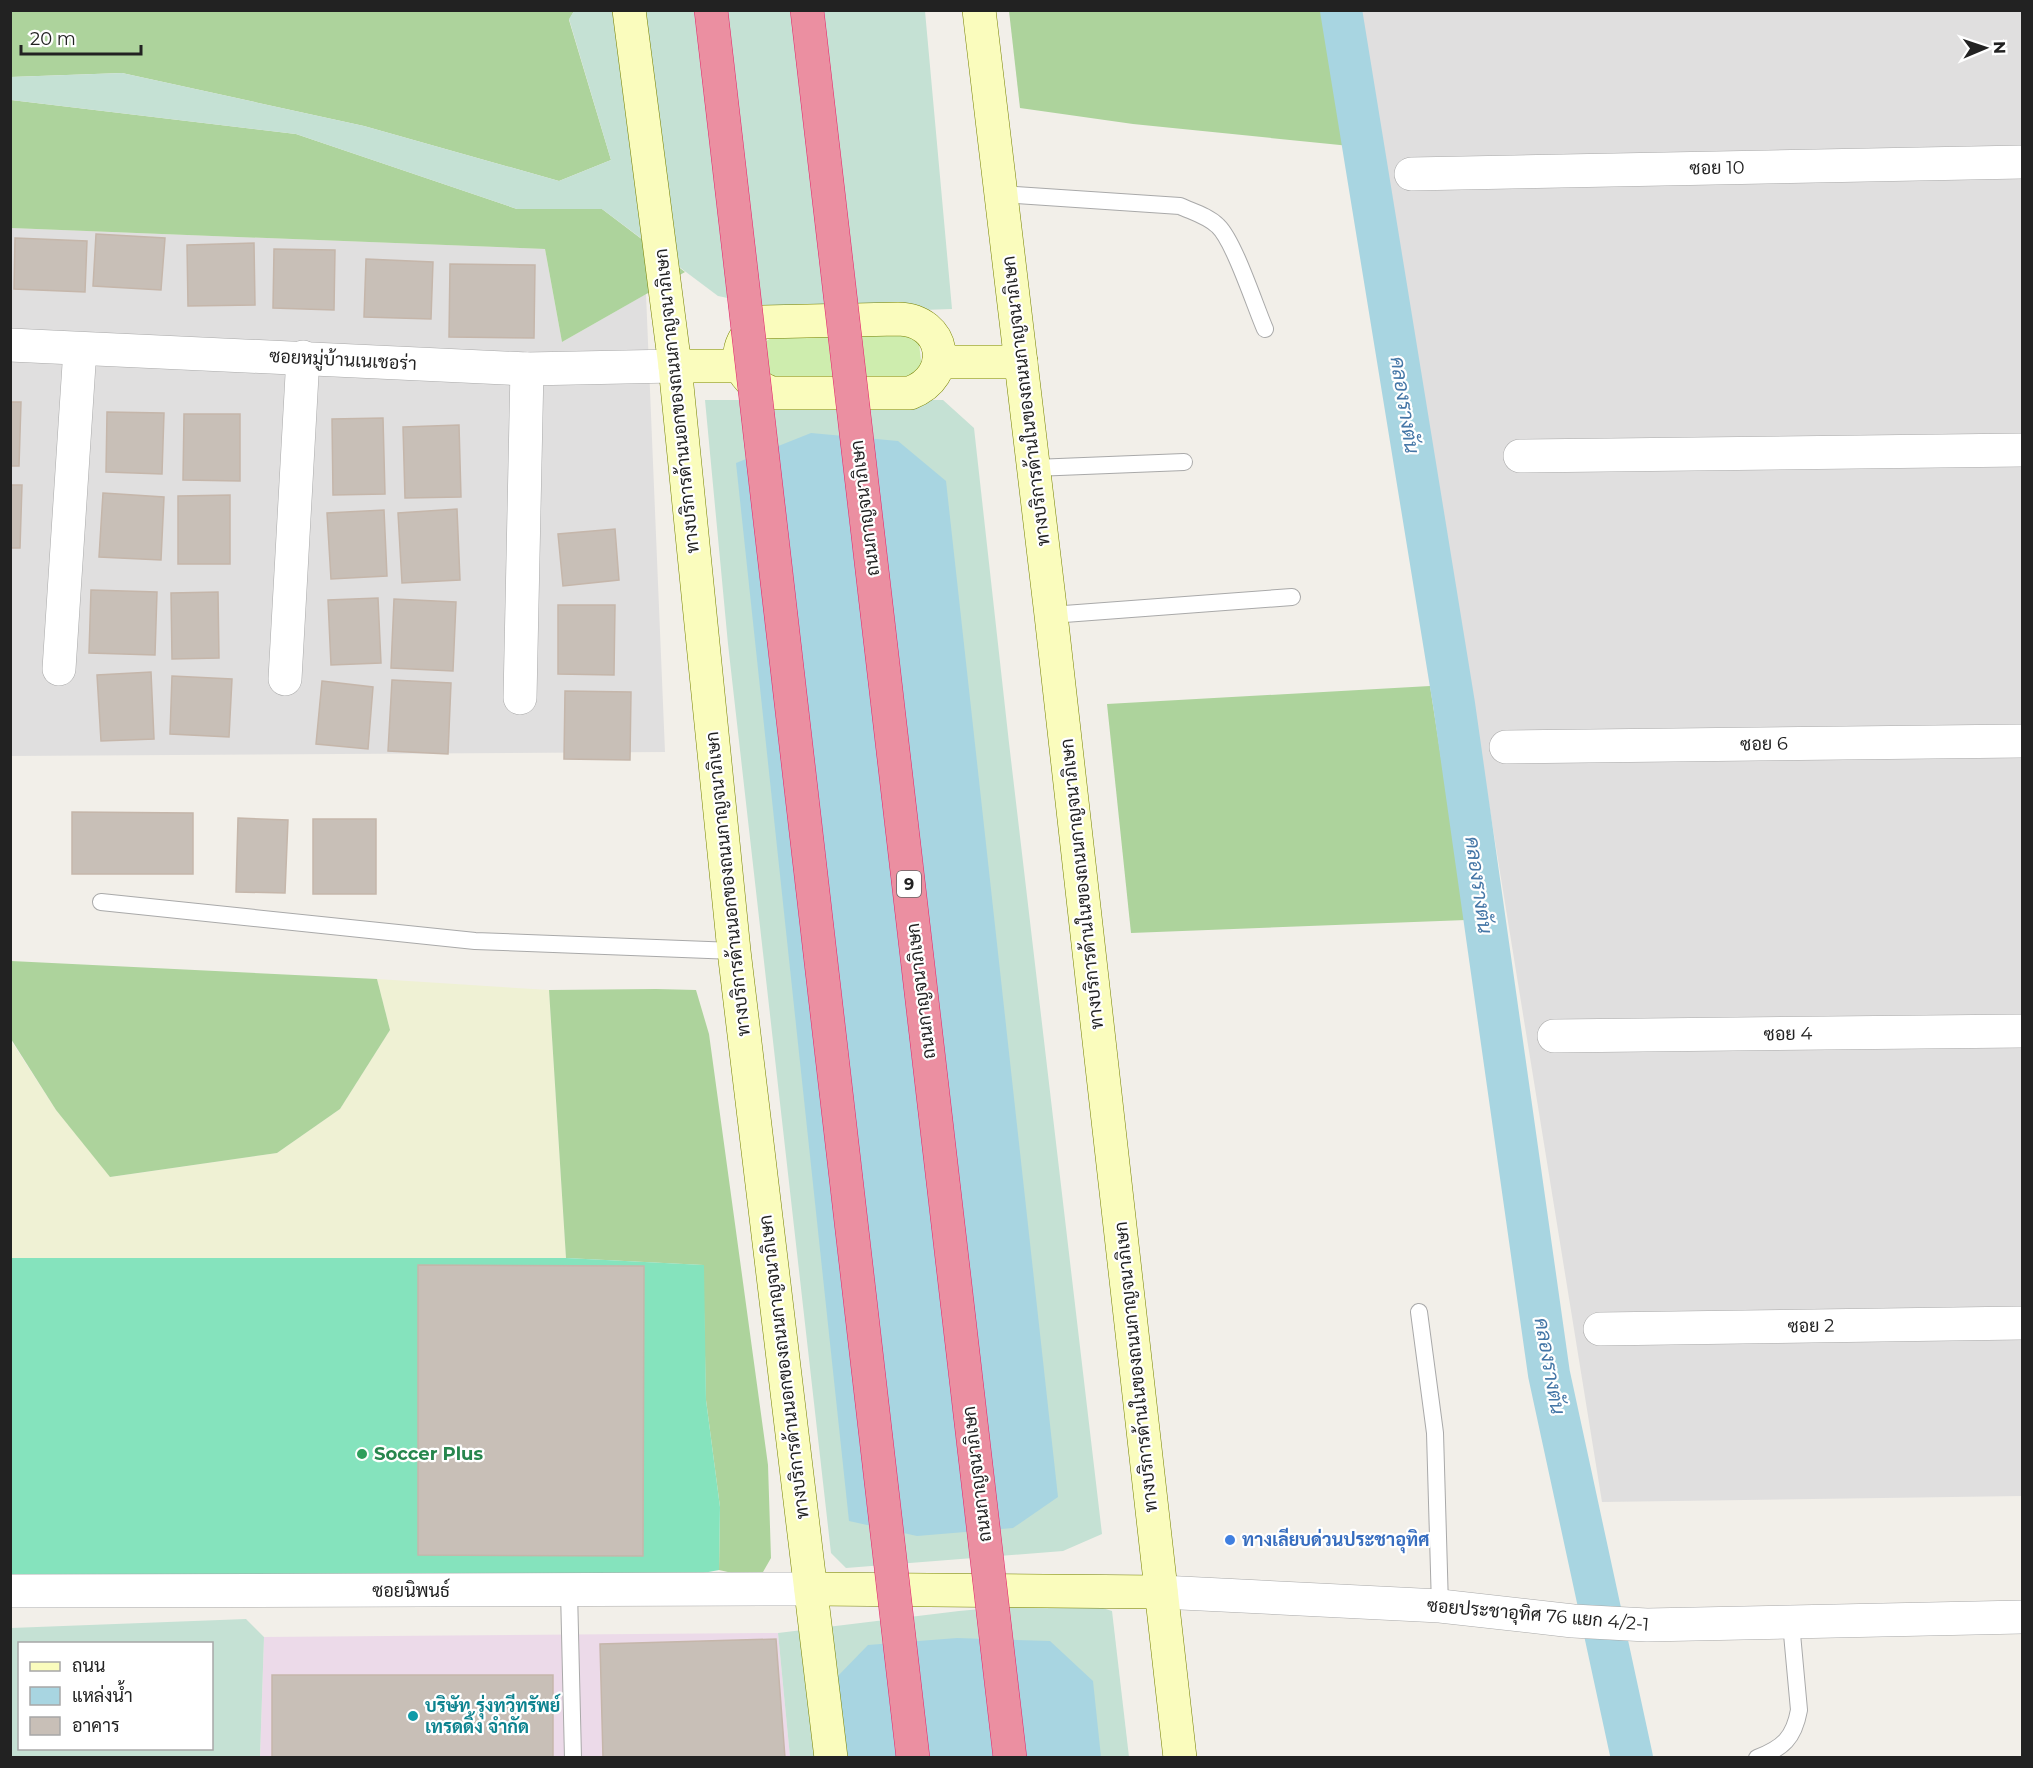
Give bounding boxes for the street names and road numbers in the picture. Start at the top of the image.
street label: ซอย 10 [1689,157,1745,179]
street label: ทางบริการด้านนอกของถนนกาญจนาภิเษก [649,247,704,555]
street label: ทางบริการด้านในของถนนกาญจนาภิเษก [995,255,1055,548]
street label: ซอยหมู่บ้านเนเชอร่า [269,344,417,377]
street label: ถนนกาญจนาภิเษก [846,439,884,577]
street label: ทางบริการด้านนอกของถนนกาญจนาภิเษก [700,730,755,1038]
street label: ซอย 6 [1740,733,1788,755]
street label: ทางบริการด้านในของถนนกาญจนาภิเษก [1054,738,1108,1031]
road number: 9 [897,871,921,897]
street label: ถนนกาญจนาภิเษก [902,922,940,1060]
street label: ซอย 4 [1764,1023,1813,1045]
street label: ทางบริการด้านนอกของถนนกาญจนาภิเษก [753,1214,814,1521]
street label: ทางบริการด้านในของถนนกาญจนาภิเษก [1108,1221,1162,1514]
street label: ซอย 2 [1787,1315,1835,1337]
street label: ถนนกาญจนาภิเษก [958,1405,996,1543]
street label: ซอยนิพนธ์ [372,1578,450,1602]
street label: ซอยประชาอุทิศ 76 แยก 4/2-1 [1426,1594,1650,1637]

